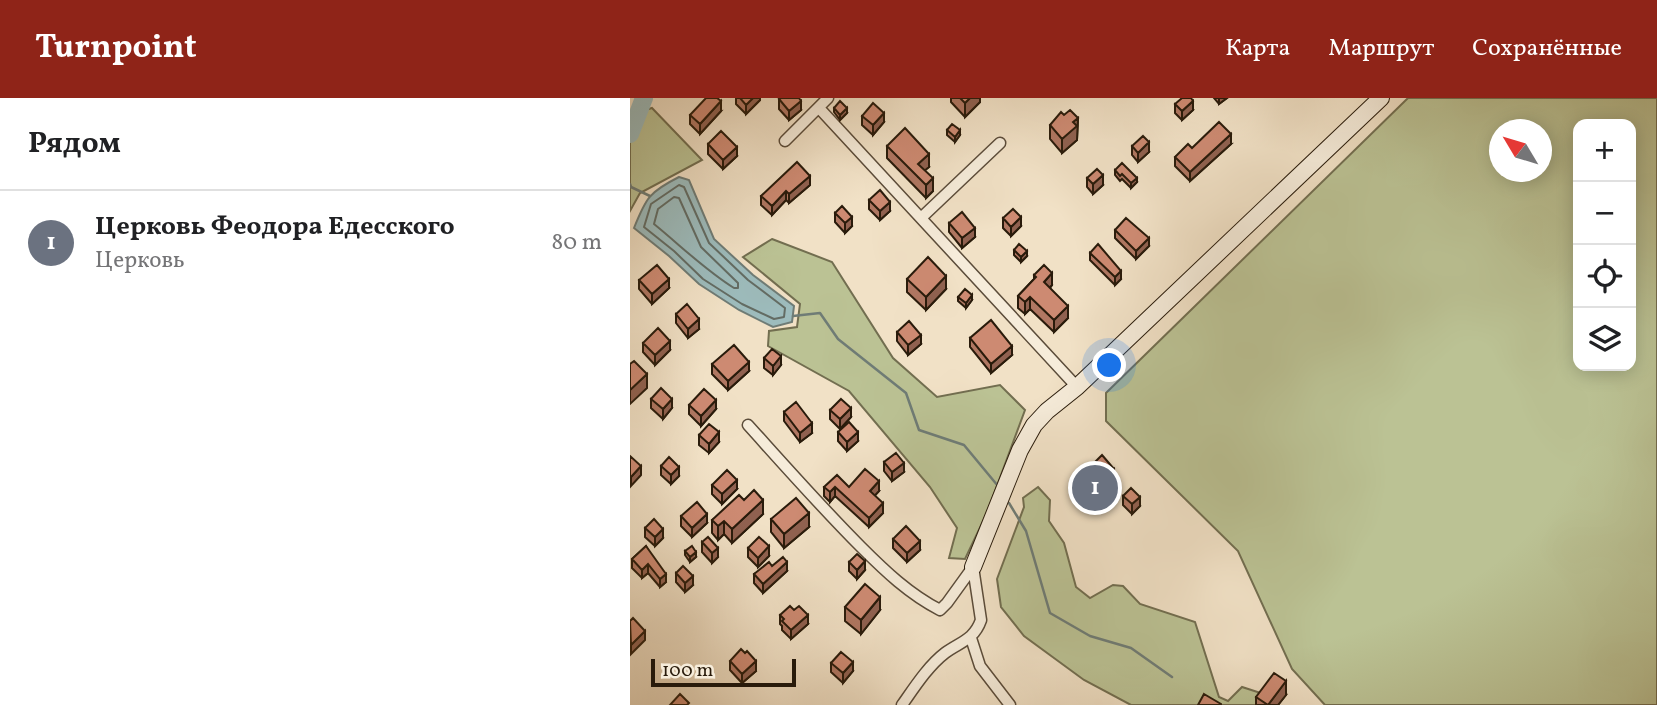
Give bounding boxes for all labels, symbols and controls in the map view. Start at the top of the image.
text: Turnpoint [35,26,197,72]
text: Карта [1225,32,1290,66]
text: Маршрут [1328,32,1434,66]
text: Сохранённые [1472,32,1622,66]
north arrow [1489,119,1552,182]
map controls [1573,119,1636,371]
button: + [1573,119,1636,182]
text: Рядом [28,123,121,165]
button: − [1573,182,1636,245]
text: Церковь Феодора Едесского [95,209,455,245]
text: 1 [46,227,56,259]
text: 80 m [552,227,602,259]
text: Церковь [95,245,185,277]
button: locate [1573,245,1636,308]
button: layers [1573,308,1636,371]
your location [1092,348,1126,382]
pin: 1 [1072,462,1118,514]
scale bar [651,656,796,688]
text: 100 m [662,658,713,684]

